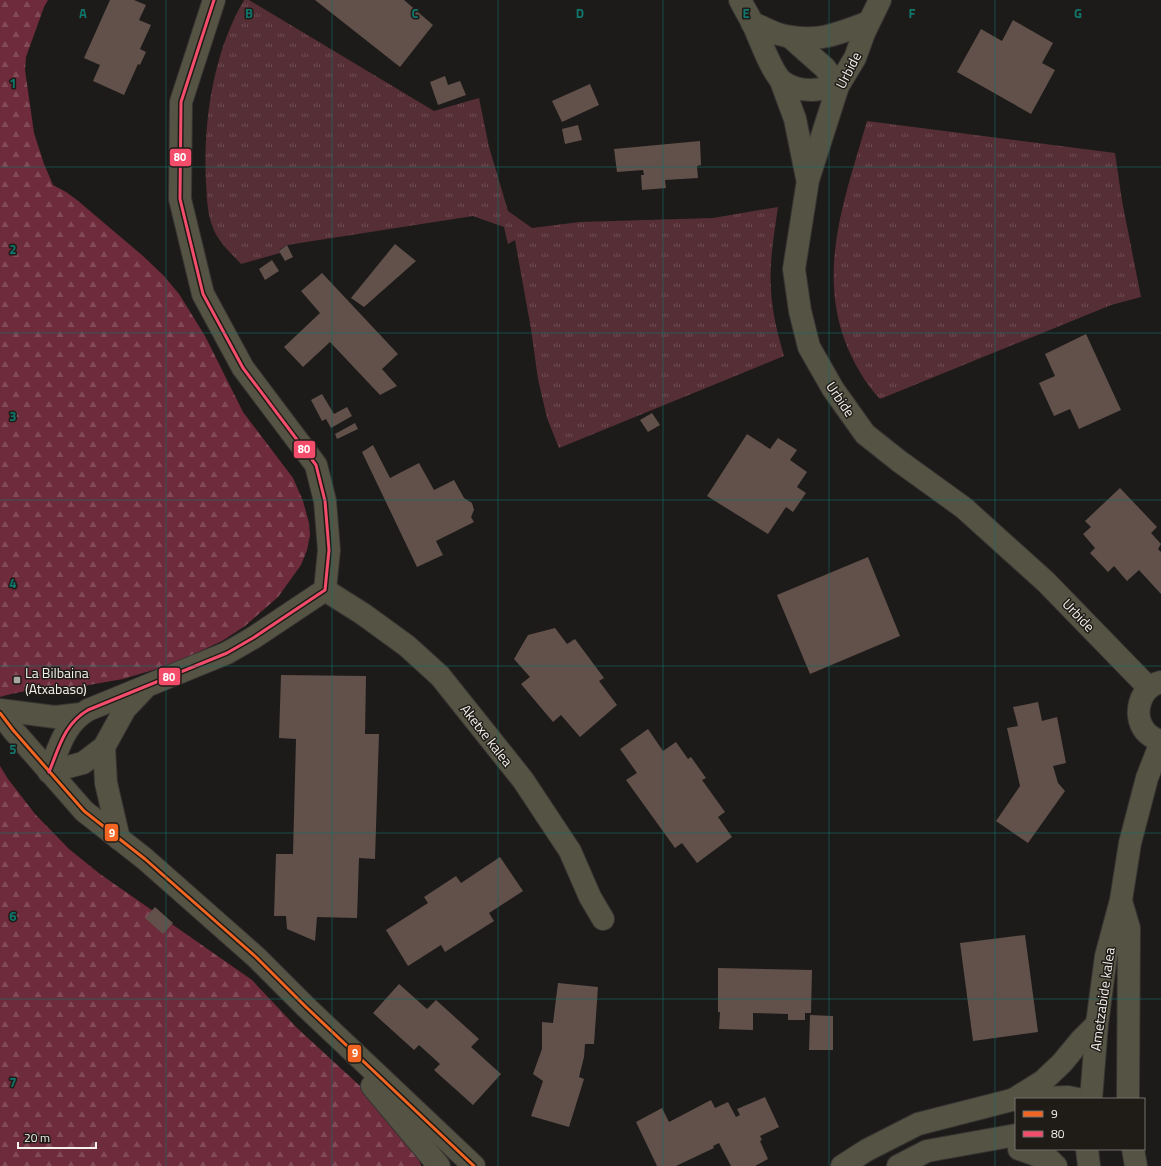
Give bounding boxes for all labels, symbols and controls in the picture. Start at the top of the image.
text: A [79,3,87,23]
text: B [245,3,253,23]
text: C [411,3,419,23]
text: D [576,3,584,23]
text: E [742,3,750,23]
text: F [909,3,916,23]
text: G [1074,3,1082,23]
street label: Urbide [830,48,866,92]
text: 1 [9,73,17,93]
line badge: 80 [169,148,192,167]
text: 80 [174,149,186,165]
text: 2 [9,239,17,259]
street label: Urbide [821,377,861,421]
text: 3 [9,406,17,426]
line badge: 80 [293,440,316,459]
text: 80 [298,441,310,457]
text: 4 [9,573,17,593]
street label: Urbide [1058,594,1100,636]
place label: La Bilbaina (Atxabaso) [25,662,89,699]
line badge: 80 [158,667,181,686]
text: 80 [163,669,175,685]
marker: La Bilbaina (Atxabaso) [12,675,22,685]
street label: Aketxe kalea [456,699,518,771]
text: 5 [9,739,17,759]
line badge: 9 [104,823,119,842]
text: 9 [109,825,115,841]
text: 6 [9,906,17,926]
street label: Ametzabide kalea [1084,946,1120,1052]
line badge: 9 [347,1044,362,1063]
text: 9 [352,1045,358,1061]
text: 7 [9,1072,17,1092]
legend [1015,1098,1145,1150]
text: 9 [1051,1104,1058,1123]
scale bar [18,1124,96,1150]
text: 80 [1051,1124,1065,1143]
text: 20 m [24,1128,50,1147]

